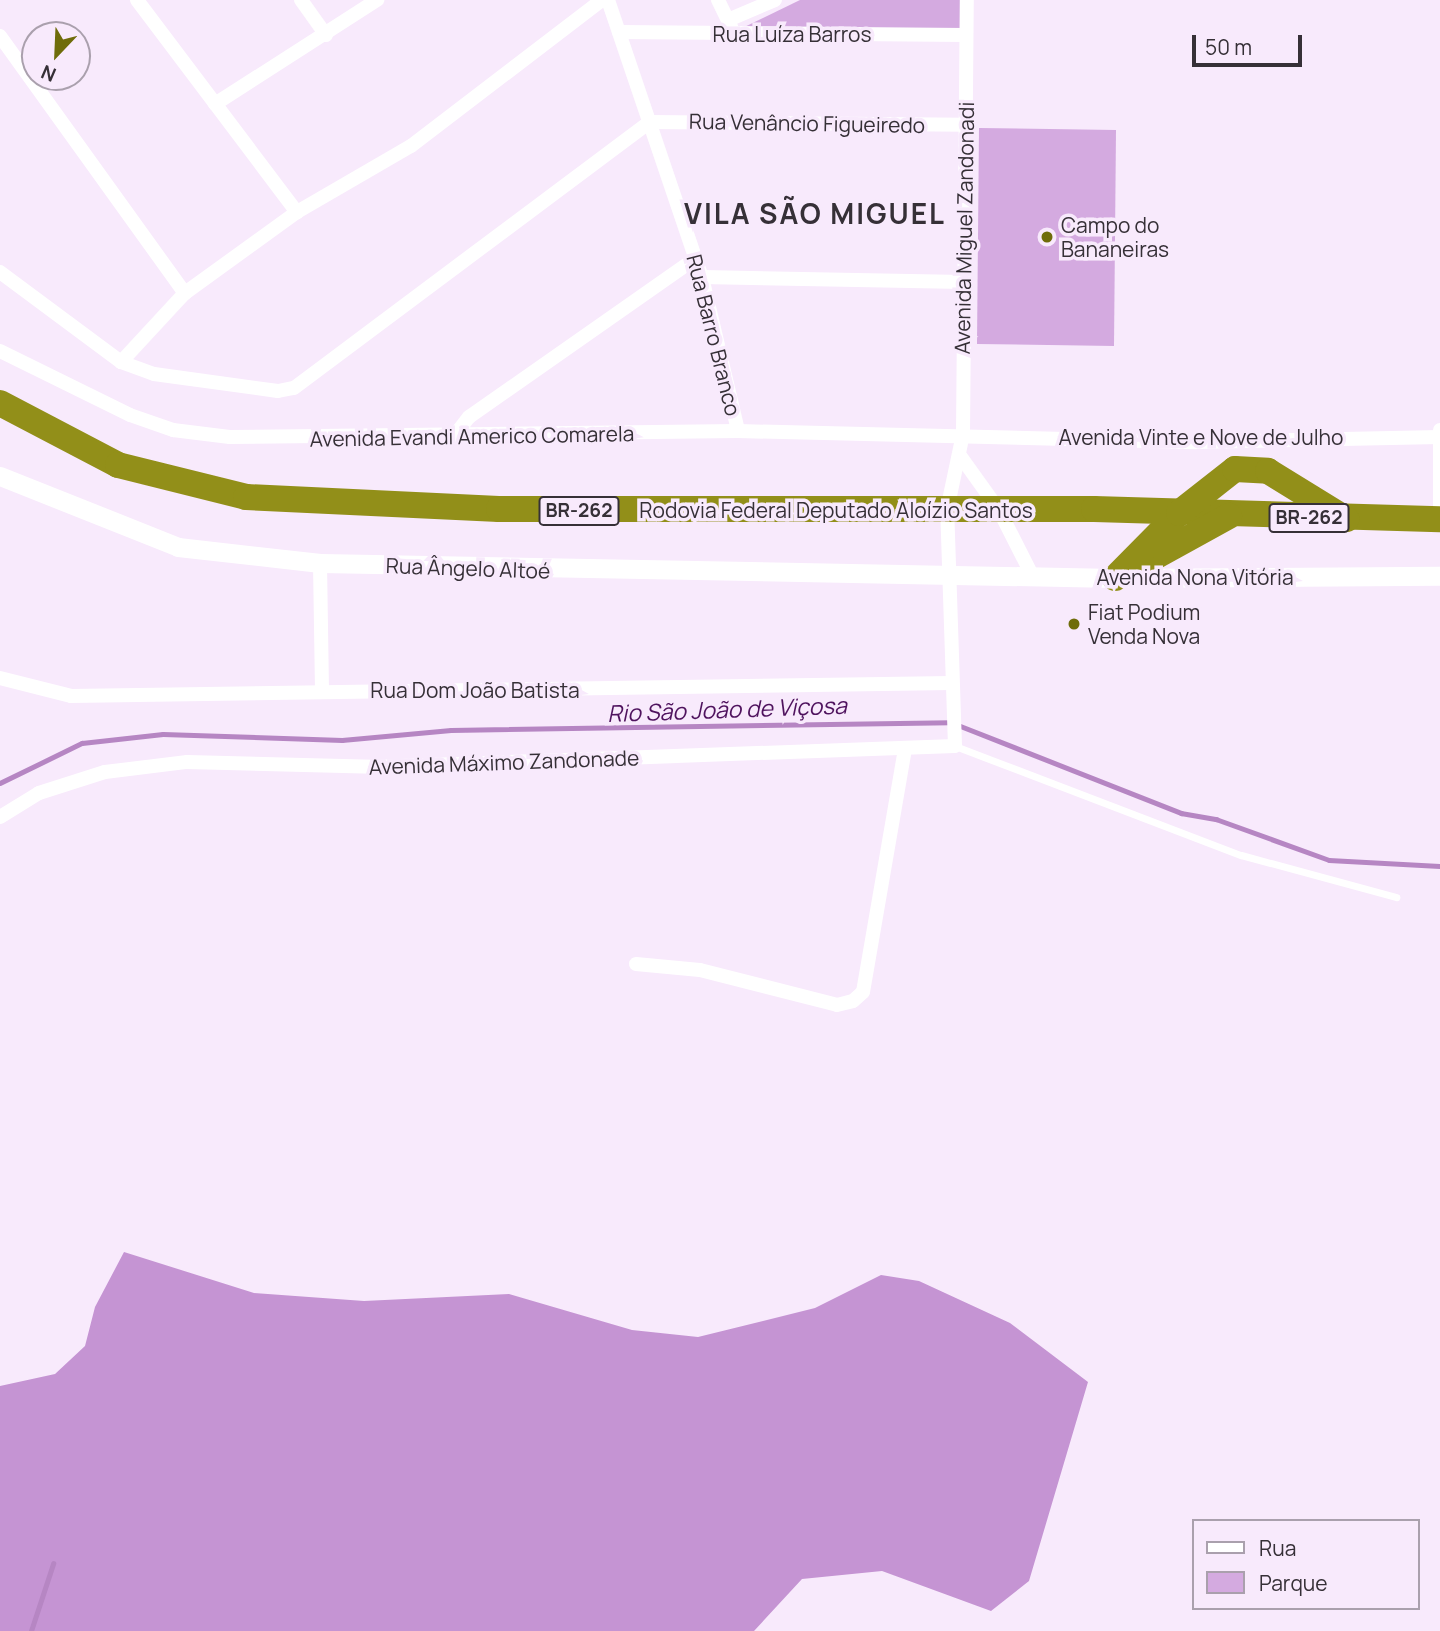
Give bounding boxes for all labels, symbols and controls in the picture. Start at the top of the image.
north arrow [21,21,91,91]
street label: Rua Luíza Barros [713,21,871,47]
scale bar [1195,21,1305,65]
text: 50 m [1205,33,1252,61]
text: N [37,59,60,88]
street label: Avenida Miguel Zandonadi [949,102,979,354]
street label: Rua Venâncio Figueiredo [689,108,925,138]
district label: VILA SÃO MIGUEL [686,196,944,230]
place label: Campo do Bananeiras [1061,212,1169,262]
marker: Campo do Bananeiras [1039,229,1055,245]
street label: Rua Barro Branco [682,252,746,418]
street label: Avenida Evandi Americo Comarela [309,421,635,451]
street label: Avenida Vinte e Nove de Julho [1059,424,1343,450]
road number: BR-262 [537,496,621,526]
street label: Rodovia Federal Deputado Aloízio Santos [639,497,1033,523]
road number: BR-262 [1267,503,1351,534]
street label: Rua Ângelo Altoé [385,553,551,583]
street label: Avenida Nona Vitória [1096,564,1294,590]
place label: Fiat Podium Venda Nova [1088,599,1200,649]
marker: Fiat Podium Venda Nova [1066,616,1082,632]
street label: Rua Dom João Batista [370,677,580,703]
water label: Rio São João de Viçosa [607,691,847,727]
street label: Avenida Máximo Zandonade [368,745,640,779]
legend [1192,1519,1419,1610]
text: Rua [1259,1534,1296,1562]
text: Parque [1259,1569,1328,1597]

